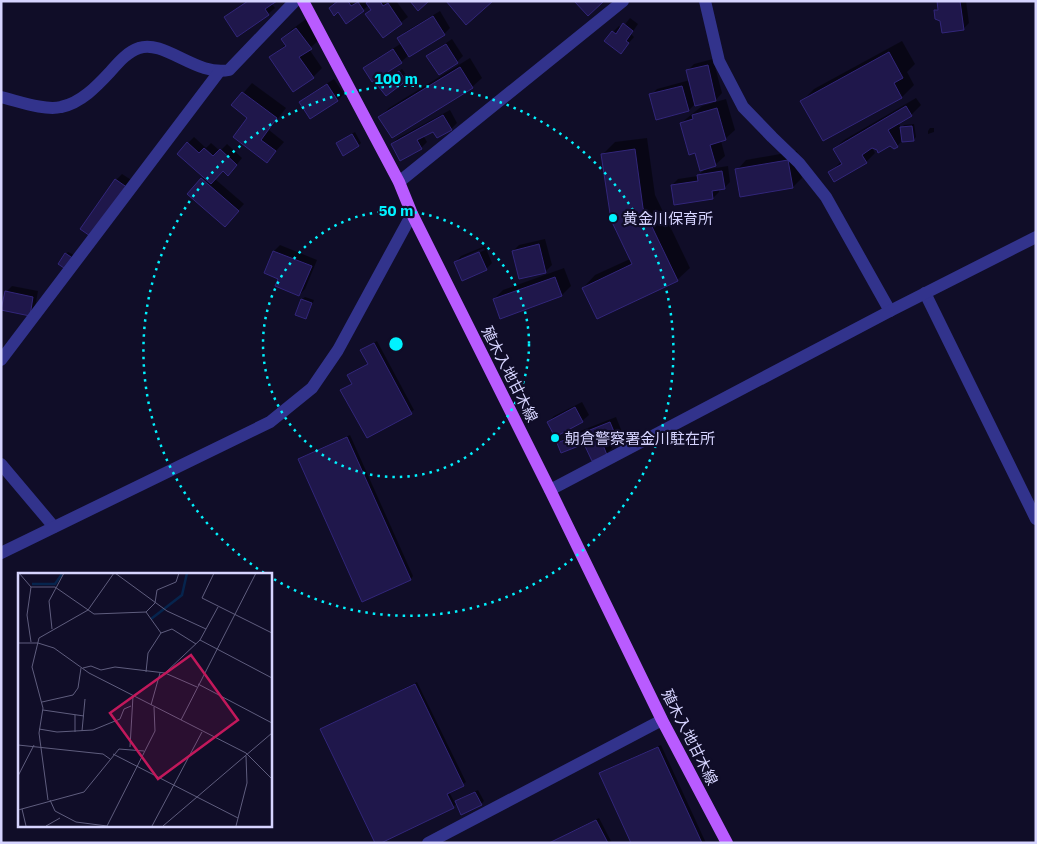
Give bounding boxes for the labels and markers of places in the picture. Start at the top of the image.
place label: 黄金川保育所 [623,209,713,228]
marker: 黄金川保育所 [607,212,619,224]
centre of rings [387,335,405,353]
place label: 朝倉警察署金川駐在所 [565,429,715,448]
marker: 朝倉警察署金川駐在所 [549,432,561,444]

